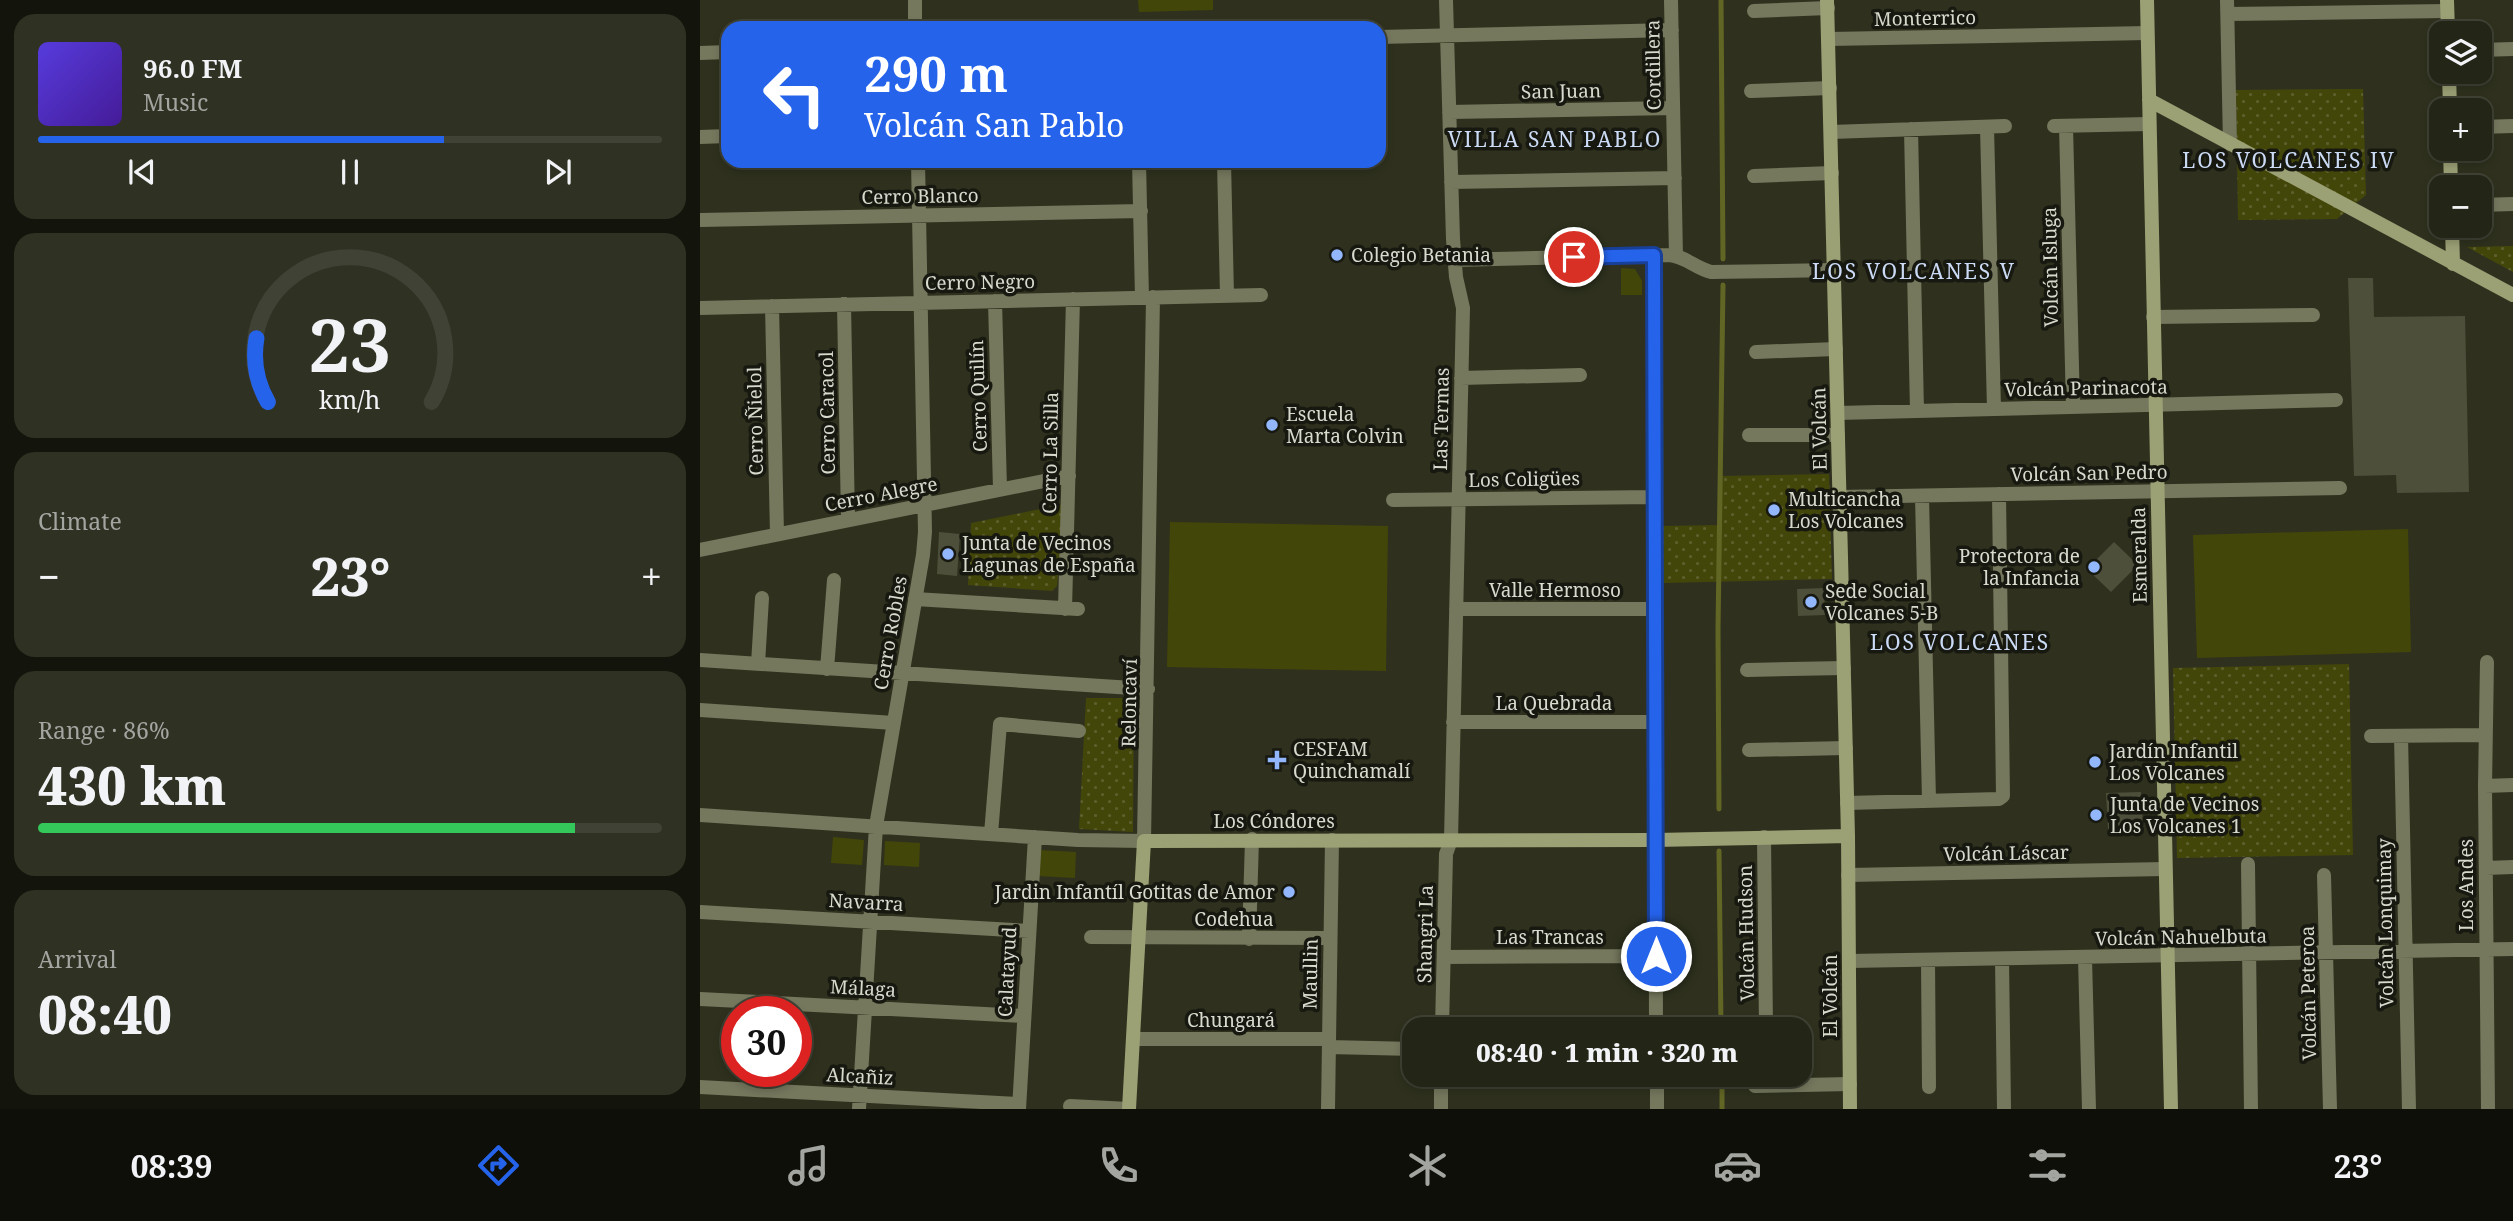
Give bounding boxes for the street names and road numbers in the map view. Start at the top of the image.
street label: Monterrico [1874,4,1976,32]
street label: Cordillera [1639,20,1667,110]
street label: San Juan [1521,77,1601,105]
street label: Cerro Blanco [861,182,979,210]
street label: Volcán Isluga [2036,207,2064,327]
street label: Cerro Negro [925,268,1035,296]
street label: Cerro Quilín [963,340,993,452]
street label: Cerro Caracol [813,351,841,475]
street label: Cerro Ñielol [741,366,769,476]
street label: Las Termas [1427,367,1455,471]
street label: Volcán Parinacota [2004,374,2168,402]
street label: El Volcán [1805,387,1833,471]
street label: Cerro La Silla [1036,392,1064,514]
street label: Volcán San Pedro [2010,459,2168,487]
street label: Los Coligües [1468,465,1580,493]
street label: Cerro Alegre [822,470,940,518]
street label: Esmeralda [2125,507,2153,603]
street label: Cerro Robles [867,574,913,692]
street label: Valle Hermoso [1489,577,1621,603]
street label: Reloncaví [1115,658,1143,748]
street label: La Quebrada [1495,690,1613,716]
street label: Los Cóndores [1213,808,1335,834]
street label: Volcán Lonquimay [2371,838,2399,1008]
street label: Volcán Láscar [1943,839,2069,867]
street label: Los Andes [2453,839,2479,931]
street label: Volcán Hudson [1732,865,1760,1001]
street label: Shangri La [1411,885,1439,983]
street label: Navarra [828,887,904,917]
street label: Codehua [1194,906,1274,932]
street label: Volcán Nahuelbuta [2095,922,2267,952]
street label: Las Trancas [1496,924,1604,950]
street label: Volcán Peteroa [2294,925,2322,1061]
street label: Calatayud [992,926,1022,1018]
street label: Maullin [1296,938,1324,1010]
street label: El Volcán [1817,954,1843,1038]
street label: Málaga [829,973,897,1003]
street label: Chungará [1187,1007,1275,1033]
street label: Alcañiz [826,1061,894,1091]

